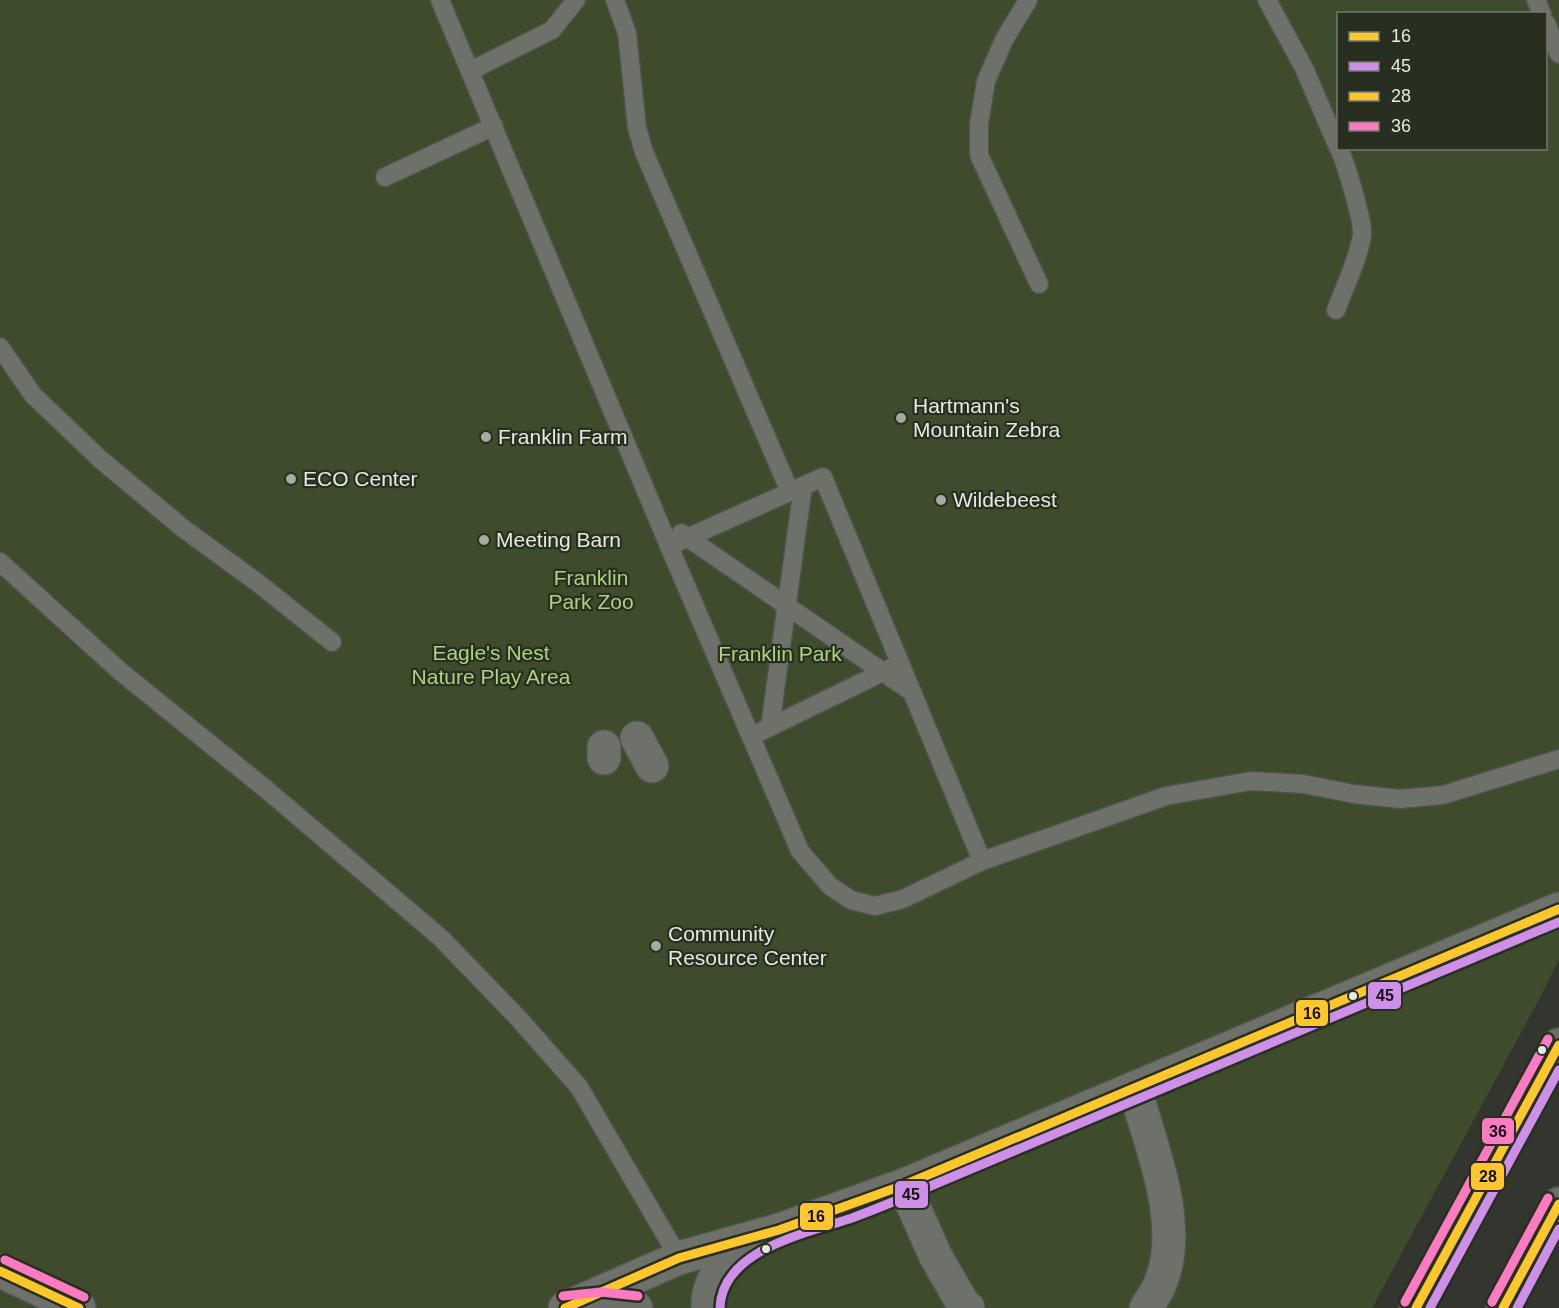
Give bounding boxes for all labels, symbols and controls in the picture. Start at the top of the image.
legend [1337,12,1547,150]
text: 16 [1391,26,1411,46]
text: 45 [1391,56,1411,76]
text: 28 [1391,86,1411,106]
text: 36 [1391,116,1411,136]
place label: Hartmann's Mountain Zebra [913,394,1060,441]
marker: Hartmann's Mountain Zebra [894,411,908,425]
place label: Franklin Farm [498,425,628,448]
marker: Franklin Farm [479,430,493,444]
place label: ECO Center [303,467,417,490]
marker: ECO Center [284,472,298,486]
place label: Wildebeest [953,488,1057,511]
marker: Wildebeest [934,493,948,507]
place label: Meeting Barn [496,528,621,551]
marker: Meeting Barn [477,533,491,547]
park label: Franklin Park Zoo [548,566,634,613]
park label: Eagle's Nest Nature Play Area [412,641,571,688]
park label: Franklin Park [718,642,842,665]
place label: Community Resource Center [668,922,827,969]
marker: Community Resource Center [649,939,663,953]
line badge: 45 [1367,981,1402,1010]
text: 45 [1376,987,1394,1004]
unlabelled marker [1347,990,1359,1002]
line badge: 16 [1295,999,1329,1027]
text: 16 [1303,1005,1321,1022]
unlabelled marker [1536,1044,1548,1056]
line badge: 36 [1481,1117,1515,1145]
text: 36 [1489,1123,1507,1140]
line badge: 28 [1470,1162,1505,1191]
text: 28 [1479,1168,1497,1185]
line badge: 45 [894,1180,929,1209]
text: 45 [902,1186,920,1203]
line badge: 16 [799,1202,834,1231]
text: 16 [807,1208,825,1225]
unlabelled marker [760,1243,772,1255]

